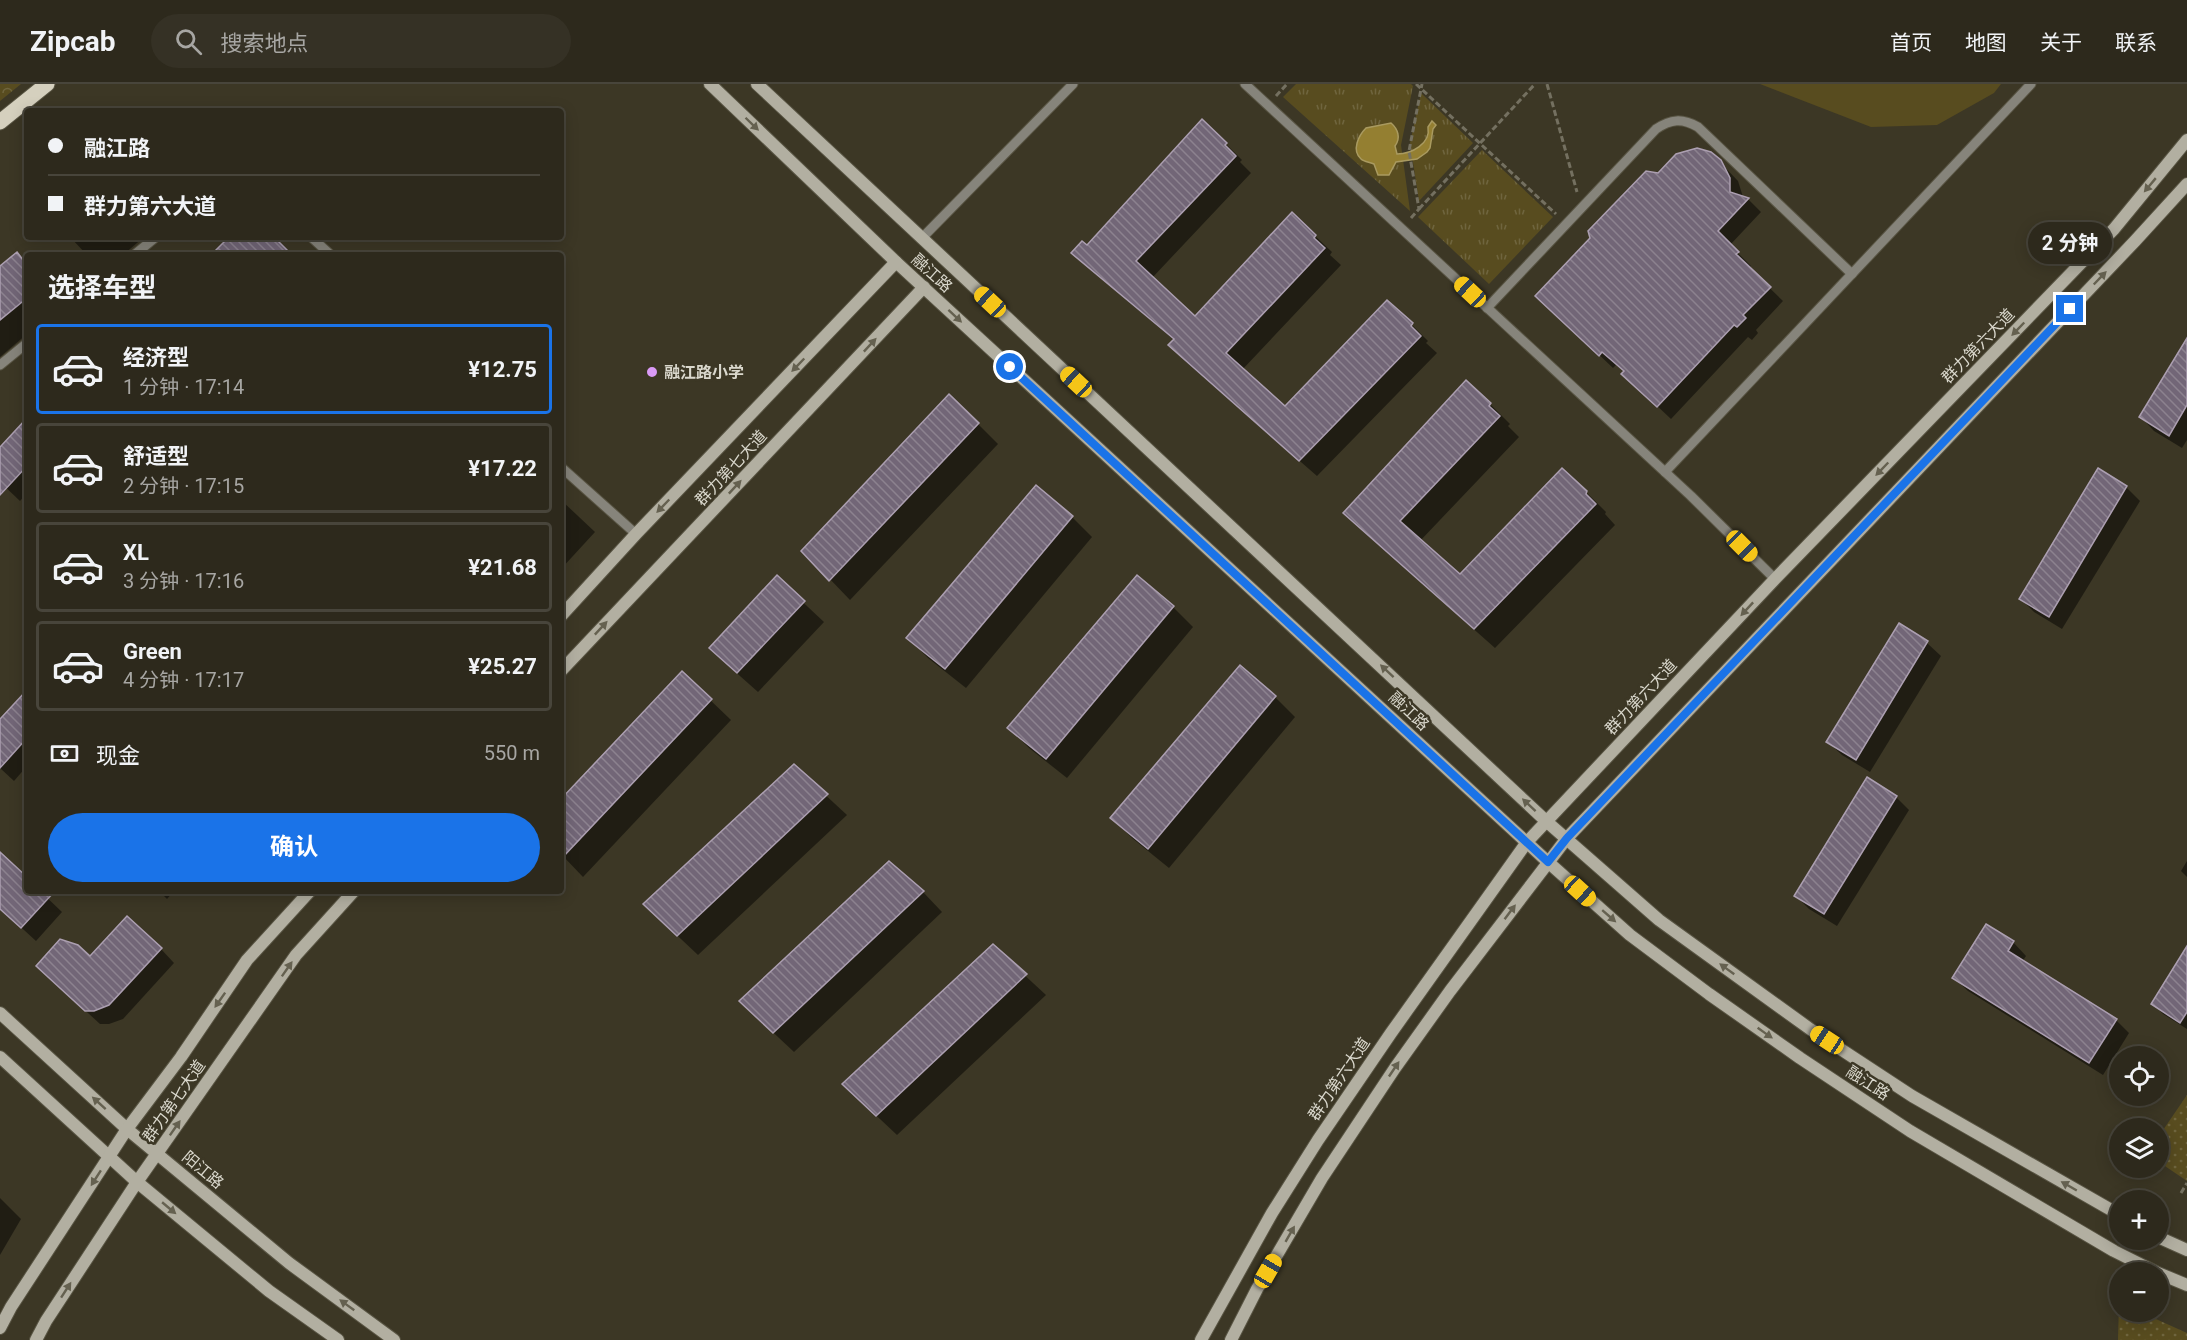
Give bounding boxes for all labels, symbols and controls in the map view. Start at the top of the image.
search box [151,14,571,68]
text: Zipcab [30,25,115,58]
icon: search [172,25,205,58]
text: 搜索地点 [220,31,309,56]
text: 首页 [1890,31,1932,55]
text: 地图 [1965,31,2007,55]
text: 关于 [2040,31,2082,55]
text: 联系 [2115,31,2157,55]
one-way arrow [745,117,759,131]
text: 融江路 [84,136,150,161]
one-way arrow [2143,177,2156,193]
text: 群力第六大道 [84,194,216,219]
callout: 2 分钟 [2028,222,2112,264]
text: 2 分钟 [2042,231,2098,255]
street label: 融江路 [908,250,956,296]
one-way arrow [2093,271,2107,285]
text: 选择车型 [48,272,156,304]
car [1451,273,1489,311]
car [971,283,1009,321]
route end [2056,295,2083,322]
street label: 群力第六大道 [1938,305,2018,387]
one-way arrow [947,309,962,322]
one-way arrow [2011,321,2025,335]
one-way arrow [862,339,876,353]
icon: car [51,342,105,396]
text: 经济型 [123,345,189,370]
route start [996,353,1023,380]
text: ¥12.75 [468,357,537,382]
one-way arrow [791,358,805,372]
place label: 融江路小学 [664,363,744,382]
car [1057,363,1095,401]
marker: 融江路小学 [645,365,659,379]
text: 1 分钟 · 17:14 [123,375,244,399]
street label: 群力第七大道 [691,426,771,510]
icon: car [51,441,105,495]
text: 舒适型 [123,444,189,469]
text: ¥17.22 [468,456,537,481]
one-way arrow [1875,461,1889,476]
text: 2 分钟 · 17:15 [123,474,244,498]
one-way arrow [728,480,742,494]
one-way arrow [657,498,670,513]
car [1723,527,1761,565]
icon: car [51,540,105,594]
text: XL [123,540,149,565]
text: ¥21.68 [468,555,537,580]
text: 3 分钟 · 17:16 [123,569,244,593]
one-way arrow [1740,602,1754,617]
one-way arrow [594,621,608,636]
icon: car [51,639,105,693]
text: Green [123,639,182,664]
text: ¥25.27 [468,654,537,679]
street label: 群力第六大道 [1601,655,1681,739]
one-way arrow [1379,664,1394,678]
text: 4 分钟 · 17:17 [123,668,244,692]
street label: 融江路 [1385,688,1433,734]
icon: cash [48,737,81,770]
text: 550 m [484,741,540,765]
text: 现金 [96,743,140,768]
one-way arrow [1522,798,1536,812]
button: 确认 [48,813,540,882]
car [1561,872,1599,910]
one-way arrow [1503,904,1516,920]
one-way arrow [1601,909,1616,922]
one-way arrow [281,961,293,977]
one-way arrow [1720,963,1736,975]
one-way arrow [214,992,226,1008]
car [1807,1023,1847,1057]
one-way arrow [1756,1027,1772,1039]
street label: 群力第六大道 [1304,1034,1374,1124]
map controls [2109,1046,2169,1322]
button: locate [2109,1046,2169,1106]
street label: 群力第七大道 [139,1056,209,1146]
one-way arrow [1389,1061,1400,1078]
street label: 融江路 [1843,1062,1893,1104]
one-way arrow [91,1096,106,1110]
button: layers [2109,1118,2169,1178]
one-way arrow [169,1121,181,1137]
street label: 阳江路 [179,1147,227,1193]
one-way arrow [91,1169,102,1186]
one-way arrow [2061,1181,2077,1192]
button: + [2109,1190,2169,1250]
one-way arrow [161,1201,176,1214]
one-way arrow [1285,1225,1295,1242]
car [1251,1251,1285,1291]
button: − [2109,1262,2169,1322]
one-way arrow [60,1282,71,1298]
one-way arrow [340,1300,355,1312]

